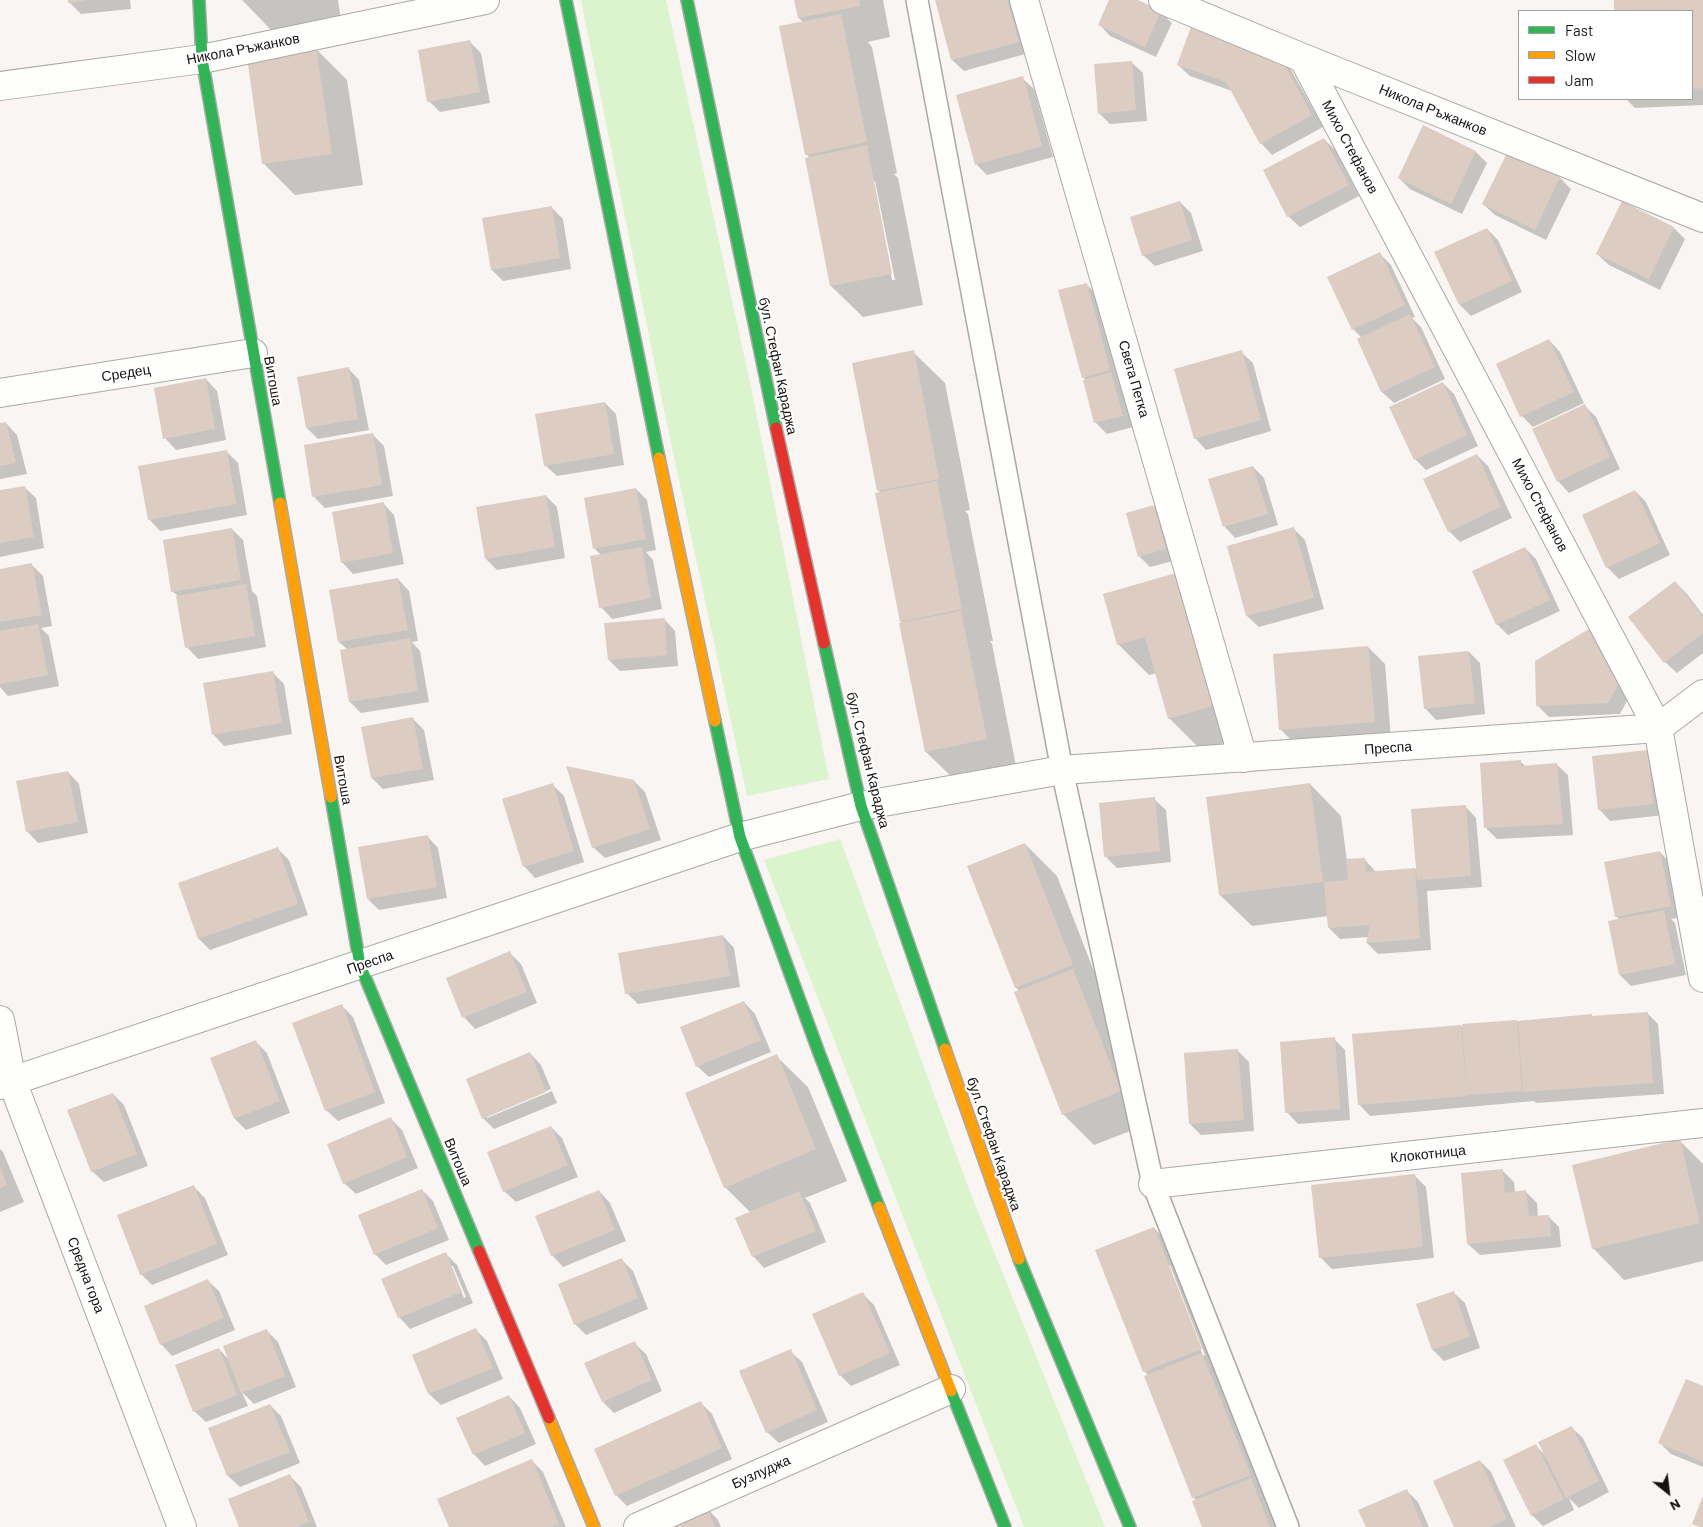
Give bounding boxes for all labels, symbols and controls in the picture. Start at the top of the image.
legend [1518,10,1693,100]
text: Fast [1565,21,1593,39]
street label: Никола Ръжанков [185,30,301,68]
text: Slow [1565,46,1596,64]
text: Jam [1565,71,1594,89]
street label: Никола Ръжанков [1377,81,1489,139]
street label: Михо Стефанов [1318,97,1382,197]
street label: бул. Стефан Караджа [755,296,801,436]
street label: Света Петка [1115,338,1153,420]
street label: Витоша [260,355,286,407]
street label: Средец [100,361,152,385]
street label: Михо Стефанов [1508,455,1572,555]
street label: бул. Стефан Караджа [843,690,893,830]
street label: Преспа [1363,738,1413,758]
street label: Витоша [330,754,356,806]
street label: Преспа [345,946,395,978]
street label: бул. Стефан Караджа [963,1075,1025,1213]
street label: Витоша [440,1136,476,1188]
street label: Клокотница [1389,1142,1467,1166]
street label: Средна гора [64,1235,108,1315]
street label: Бузлуджа [729,1452,793,1492]
north arrow [1643,1467,1693,1517]
text: N [1667,1496,1684,1515]

